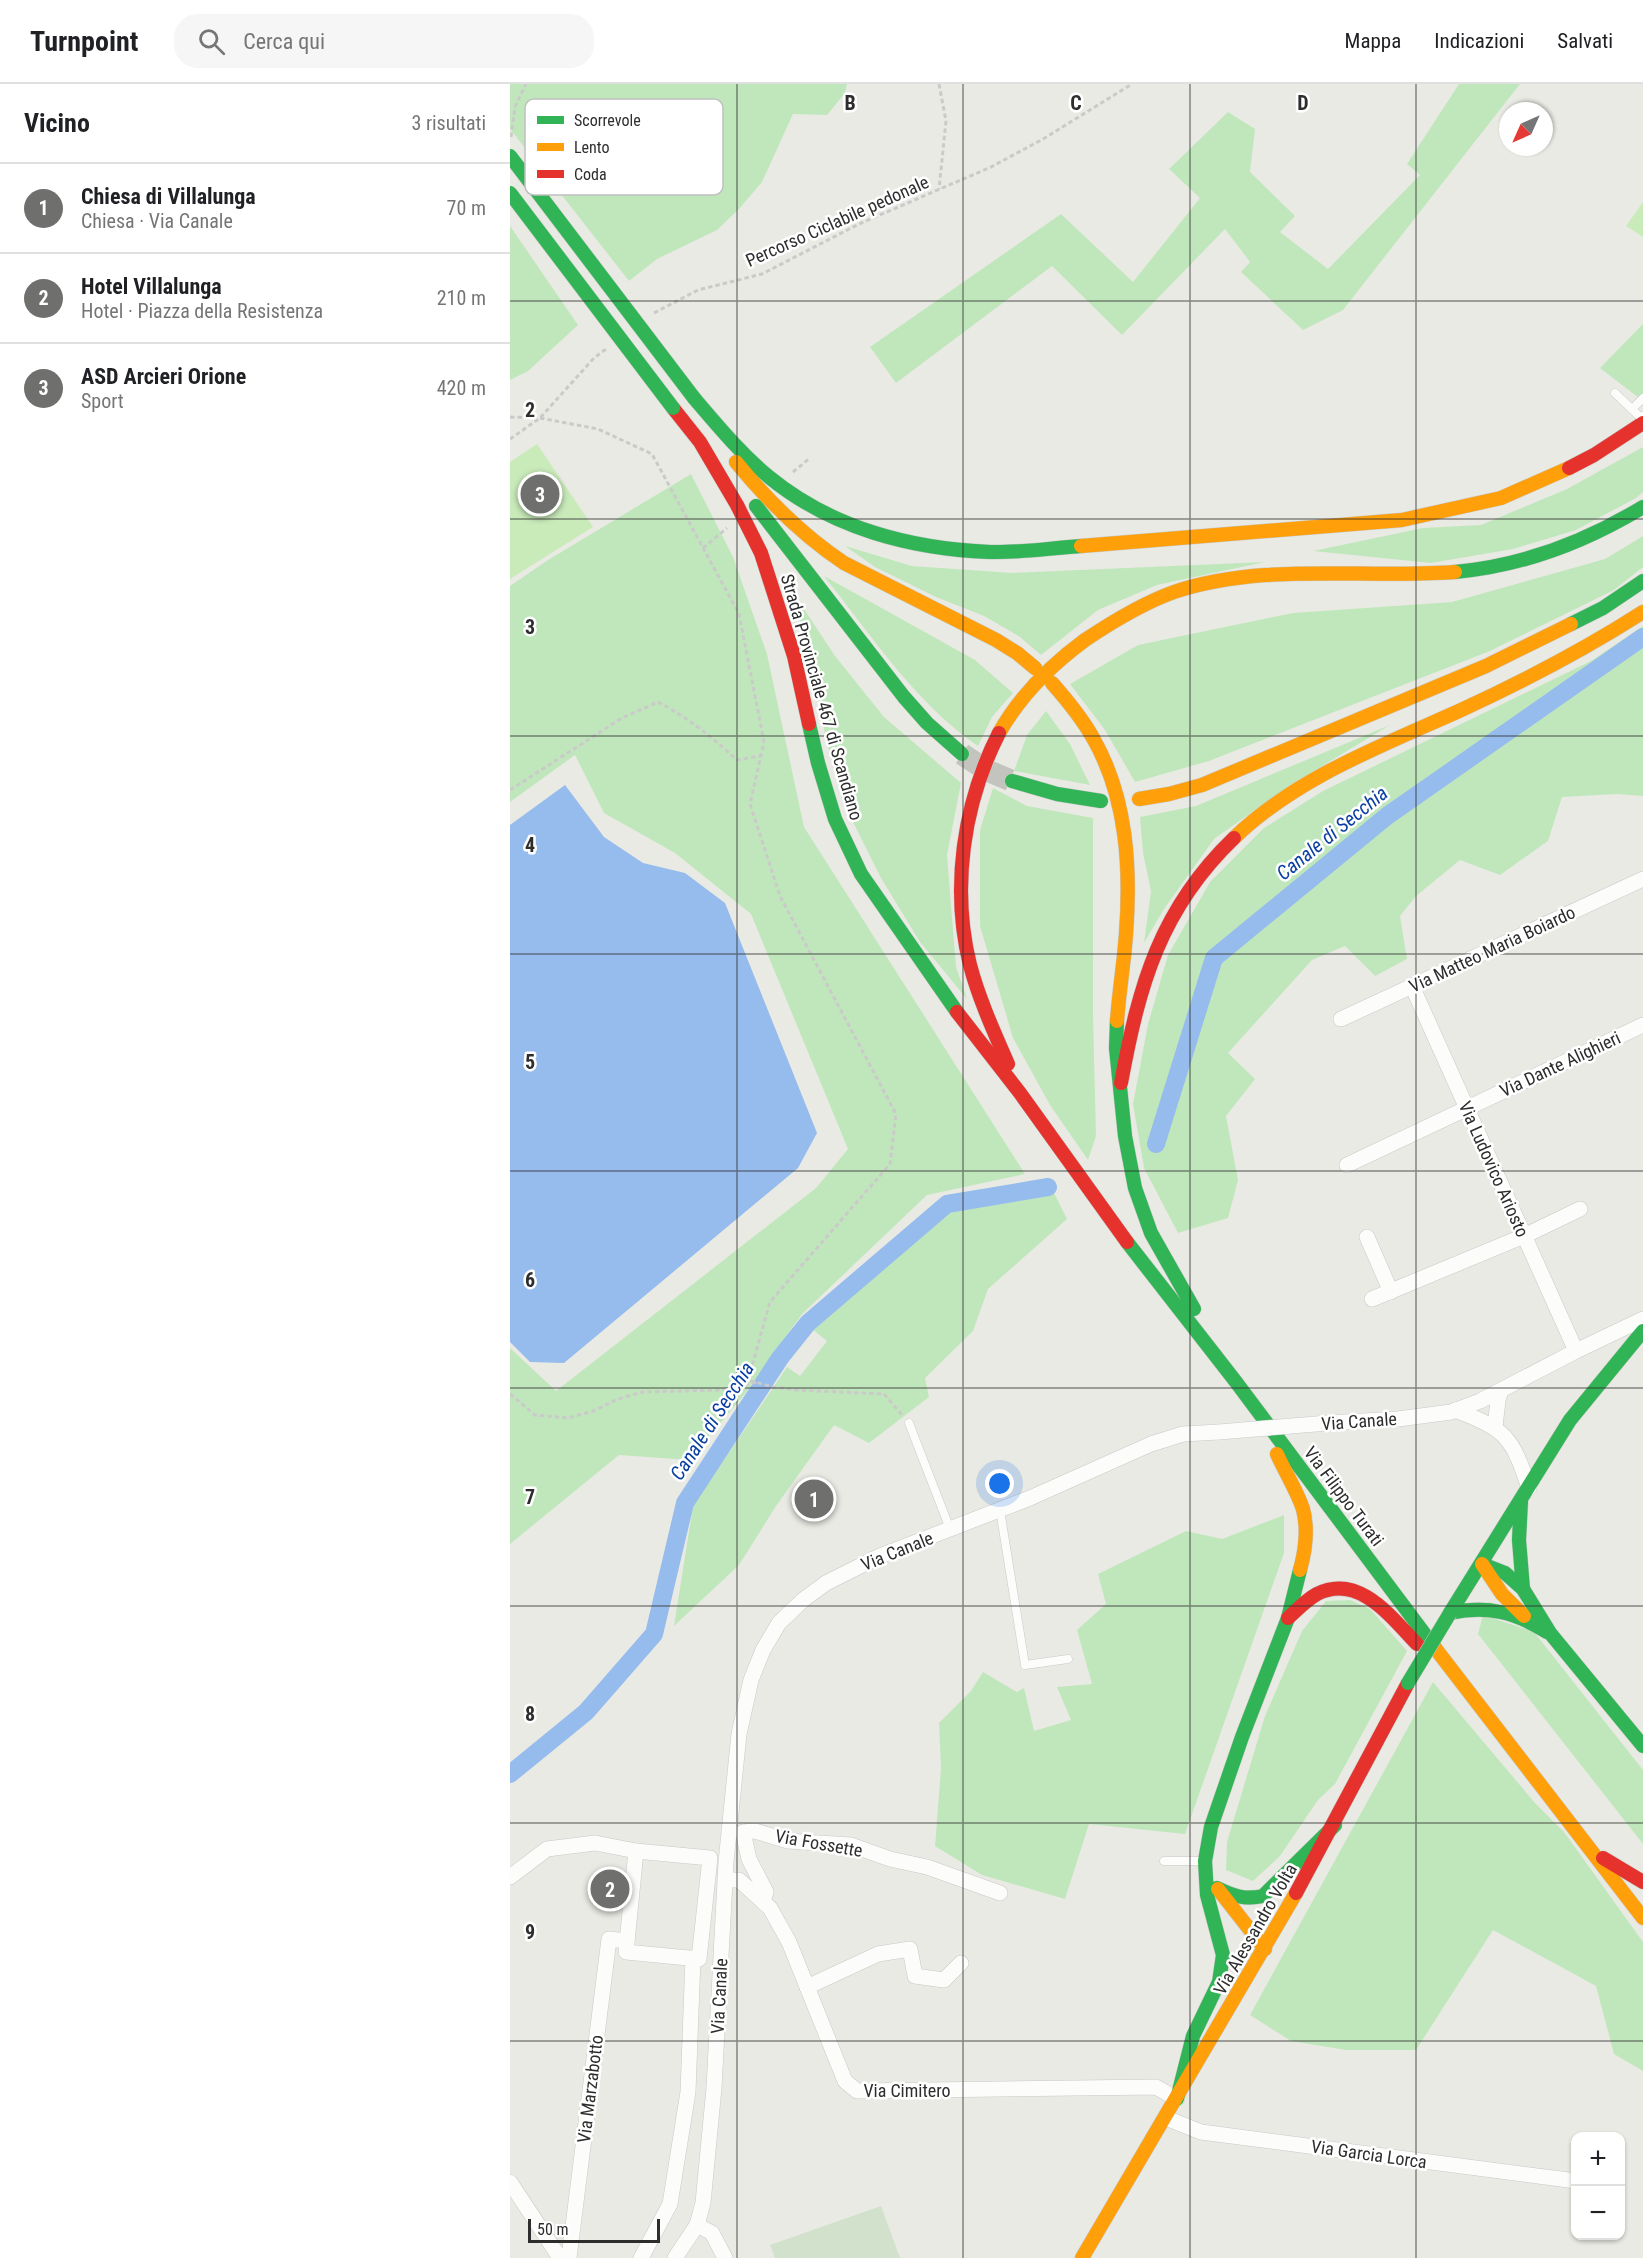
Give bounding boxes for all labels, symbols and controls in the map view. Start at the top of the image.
search box [174,14,594,68]
text: Turnpoint [30,25,138,58]
icon: search [195,25,228,58]
text: Cerca qui [243,29,325,54]
text: Mappa [1345,29,1401,53]
text: Indicazioni [1434,29,1524,53]
text: Salvati [1557,29,1613,53]
text: B [844,91,856,115]
text: C [1070,91,1082,115]
text: D [1297,91,1309,115]
legend [525,99,723,195]
north arrow [1499,102,1553,156]
text: Vicino [24,108,90,138]
text: 3 risultati [411,111,486,135]
text: Scorrevole [574,111,641,130]
text: Lento [574,138,609,157]
text: Coda [574,165,607,184]
street label: Percorso Ciclabile pedonale [742,171,932,271]
text: Chiesa di Villalunga [81,184,256,209]
text: 1 [38,196,49,220]
text: 70 m [447,196,486,220]
text: Chiesa · Via Canale [81,209,233,233]
text: Hotel Villalunga [81,274,222,299]
text: 2 [38,286,49,310]
text: 210 m [437,286,486,310]
text: Hotel · Piazza della Resistenza [81,299,323,323]
text: ASD Arcieri Orione [81,364,246,389]
text: 3 [38,376,49,400]
text: 420 m [437,376,486,400]
text: Sport [81,389,124,413]
text: 2 [525,398,535,422]
pin: 3 [520,472,560,516]
street label: Strada Provinciale 467 di Scandiano [777,572,867,822]
text: 3 [525,615,535,639]
water label: Canale di Secchia [1272,781,1392,885]
text: 4 [525,833,535,857]
street label: Via Matteo Maria Boiardo [1406,901,1578,997]
street label: Via Dante Alighieri [1496,1027,1624,1101]
text: 5 [525,1050,535,1074]
street label: Via Ludovico Ariosto [1455,1098,1533,1240]
text: 6 [525,1268,535,1292]
water label: Canale di Secchia [665,1357,759,1485]
street label: Via Canale [1321,1408,1397,1434]
street label: Via Filippo Turati [1300,1442,1388,1550]
your location [985,1469,1014,1498]
pin: 1 [794,1476,834,1522]
text: 7 [525,1485,535,1509]
street label: Via Canale [858,1527,936,1575]
text: 8 [525,1702,535,1726]
street label: Via Fossette [774,1825,864,1861]
street label: Via Alessandro Volta [1209,1860,1301,1998]
pin: 2 [590,1866,630,1912]
text: 9 [525,1920,535,1944]
street label: Via Canale [707,1958,731,2034]
street label: Via Marzabotto [573,2034,607,2144]
street label: Via Cimitero [863,2080,951,2101]
map controls [1571,2132,1625,2240]
button: + [1571,2132,1625,2186]
street label: Via Garcia Lorca [1310,2135,1428,2173]
button: − [1571,2186,1625,2240]
scale bar [528,2216,660,2244]
text: 50 m [537,2220,569,2239]

